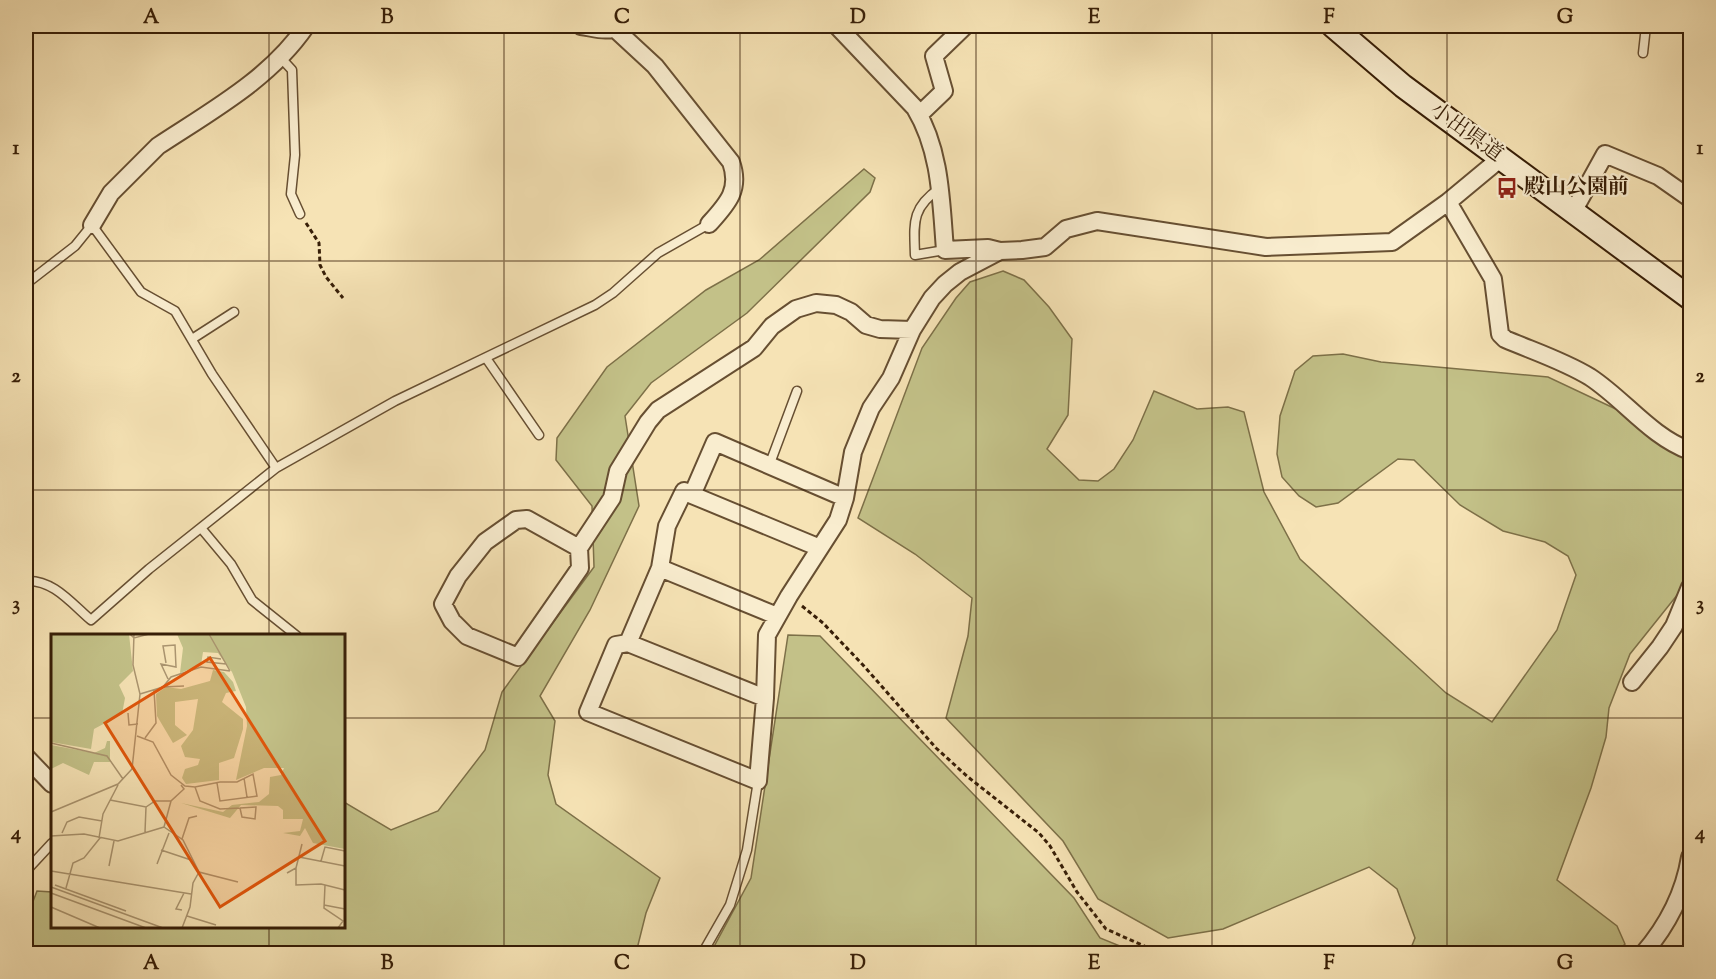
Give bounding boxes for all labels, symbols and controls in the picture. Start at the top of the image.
text: A [143,4,160,33]
text: B [381,4,394,33]
text: C [614,4,630,33]
text: D [850,4,866,33]
text: E [1088,4,1101,33]
text: F [1323,4,1335,33]
text: G [1557,4,1574,33]
street label: 小出県道 [1423,96,1509,170]
text: 1 [13,135,20,164]
text: 1 [1697,135,1704,164]
place label: 殿山公園前 [1524,173,1629,203]
bus stop icon: 殿山公園前 [1495,176,1519,200]
text: 2 [11,363,21,392]
text: 2 [1695,363,1705,392]
text: 3 [12,591,20,620]
text: 3 [1696,591,1704,620]
inset map [51,634,345,928]
text: 4 [10,820,21,849]
text: 4 [1694,820,1705,849]
text: A [143,950,160,979]
text: B [381,950,394,979]
text: C [614,950,630,979]
text: D [850,950,866,979]
text: E [1088,950,1101,979]
text: F [1323,950,1335,979]
text: G [1557,950,1574,979]

